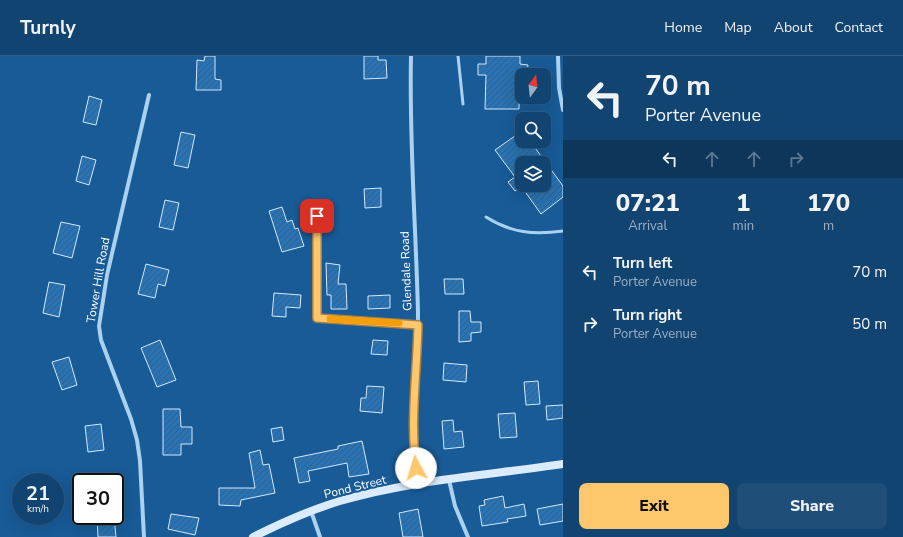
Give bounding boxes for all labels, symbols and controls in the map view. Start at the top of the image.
text: Turnly [20,15,76,41]
text: Home [664,18,702,37]
text: Map [724,18,752,37]
text: About [774,18,813,37]
text: Contact [835,18,883,37]
text: 70 m [645,67,711,105]
north arrow [515,68,551,104]
map controls [515,68,551,192]
icon: left [579,72,631,124]
text: Porter Avenue [645,103,761,127]
button: search [515,112,551,148]
icon: left [659,148,681,170]
icon: ahead [701,148,723,170]
icon: ahead [743,148,765,170]
icon: right [785,148,807,170]
button: layers [515,156,551,192]
text: 07:21 [616,187,680,219]
text: 1 [736,187,751,219]
text: 170 [807,187,850,219]
pin [300,199,334,233]
icon: arrive [306,205,328,227]
text: Arrival [628,217,667,235]
text: min [733,217,754,235]
text: m [823,217,834,235]
street label: Glendale Road [397,231,415,311]
street label: Tower Hill Road [83,236,113,324]
text: Turn left [613,253,672,273]
icon: left [579,261,601,283]
text: 70 m [852,262,887,282]
text: Porter Avenue [613,273,697,291]
text: Turn right [613,305,682,325]
icon: right [579,313,601,335]
text: 50 m [852,314,887,334]
text: Porter Avenue [613,325,697,343]
position arrow [395,447,437,489]
street label: Pond Street [322,471,389,502]
speed limit sign: 30 [72,473,124,525]
text: 21 [26,480,50,507]
button: Exit [579,483,729,529]
button: Share [737,483,887,529]
text: km/h [27,502,49,516]

